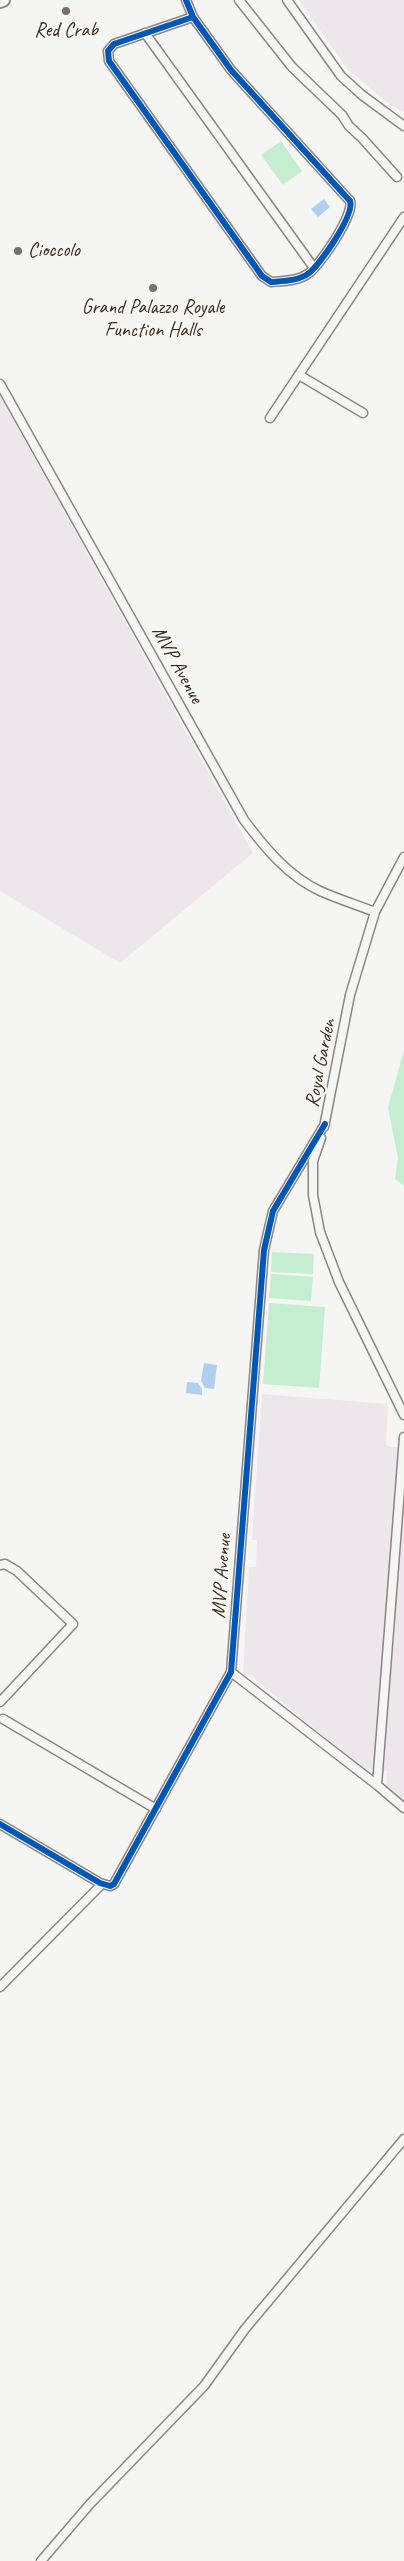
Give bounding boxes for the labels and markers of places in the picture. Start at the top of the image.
marker: Red Crab [60,5,72,17]
place label: Red Crab [34,19,98,43]
place label: Cioccolo [28,239,80,263]
marker: Cioccolo [12,245,24,257]
marker: Grand Palazzo Royale Function Halls [147,282,159,294]
place label: Grand Palazzo Royale Function Halls [82,296,224,343]

